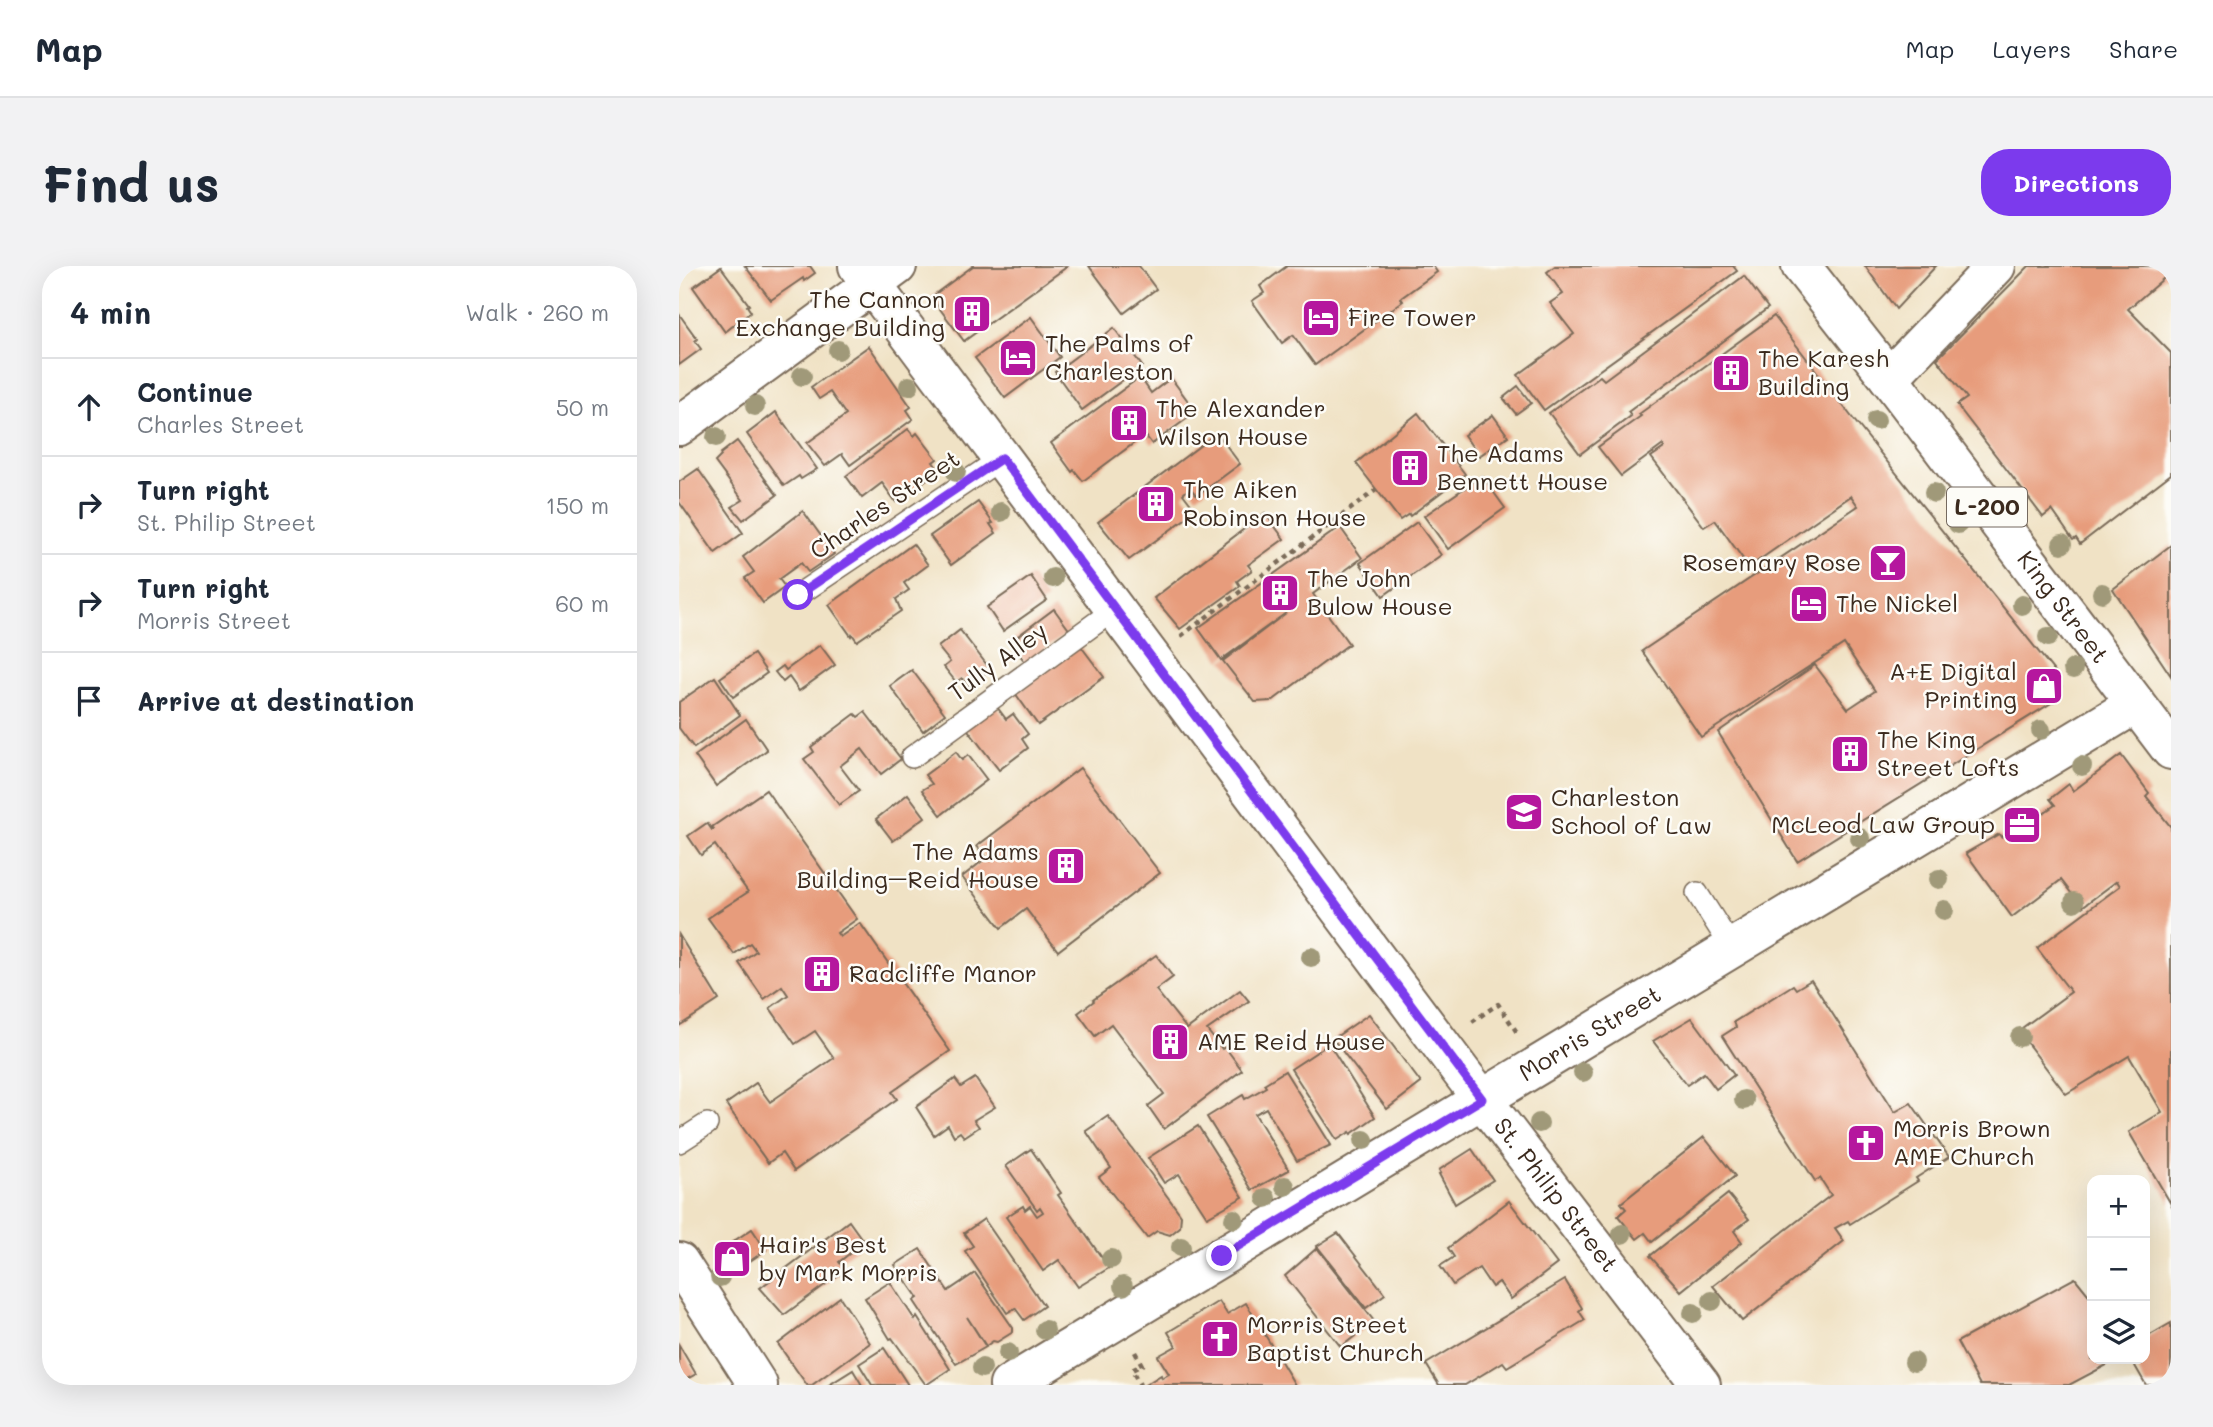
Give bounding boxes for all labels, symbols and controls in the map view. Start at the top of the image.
text: Map [35,27,103,70]
text: Map [1906,33,1954,64]
text: Layers [1992,33,2071,64]
text: Share [2109,33,2178,64]
button: Directions [1981,149,2171,216]
text: Find us [42,151,220,214]
place label: The Cannon Exchange Building [736,283,945,342]
text: 4 min [70,292,151,332]
building icon: The Cannon Exchange Building [951,293,993,335]
text: Walk · 260 m [465,297,609,327]
hotel icon: Fire Tower [1300,297,1342,339]
place label: Fire Tower [1348,301,1476,332]
place label: The Palms of Charleston [1045,327,1193,386]
hotel icon: The Palms of Charleston [997,337,1039,379]
place label: The Karesh Building [1758,342,1889,401]
building icon: The Karesh Building [1710,352,1752,394]
text: Continue [137,375,253,409]
icon: ahead [70,388,108,426]
text: 50 m [556,392,609,422]
place label: The Alexander Wilson House [1156,392,1326,451]
building icon: The Alexander Wilson House [1108,402,1150,444]
text: Charles Street [137,409,304,439]
place label: The Adams Bennett House [1437,437,1608,496]
street label: Charles Street [803,442,965,565]
building icon: The Adams Bennett House [1389,447,1431,489]
text: Turn right [137,473,270,507]
place label: The Aiken Robinson House [1183,473,1366,532]
building icon: The Aiken Robinson House [1135,483,1177,525]
icon: right [70,486,108,524]
road number: L-200 [1947,488,2027,526]
text: 150 m [545,490,609,520]
text: St. Philip Street [137,507,316,537]
bar icon: Rosemary Rose [1867,542,1909,584]
street label: King Street [2011,544,2117,669]
place label: Rosemary Rose [1682,546,1861,577]
place label: The John Bulow House [1307,562,1453,621]
text: Turn right [137,571,270,605]
building icon: The John Bulow House [1259,572,1301,614]
route start [782,579,813,610]
hotel icon: The Nickel [1788,583,1830,625]
icon: right [70,584,108,622]
place label: The Nickel [1836,587,1958,618]
text: 60 m [555,588,609,618]
text: Morris Street [137,605,291,635]
street label: Tully Alley [942,615,1053,707]
place label: A+E Digital Printing [1889,655,2017,714]
shop icon: A+E Digital Printing [2023,665,2065,707]
icon: arrive [70,682,108,720]
text: Arrive at destination [137,684,414,718]
place label: The King Street Lofts [1877,723,2020,782]
building icon: The King Street Lofts [1829,733,1871,775]
place label: Charleston School of Law [1551,781,1712,840]
school or university icon: Charleston School of Law [1503,791,1545,833]
office icon: McLeod Law Group [2001,804,2043,846]
place label: McLeod Law Group [1771,808,1995,839]
place label: The Adams Building–Reid House [797,835,1039,894]
building icon: The Adams Building–Reid House [1045,845,1087,887]
building icon: Radcliffe Manor [801,953,843,995]
place label: Radcliffe Manor [849,957,1037,988]
street label: Morris Street [1513,978,1666,1087]
building icon: AME Reid House [1149,1021,1191,1063]
place label: AME Reid House [1197,1025,1386,1056]
street label: St. Philip Street [1488,1111,1626,1278]
place label: Morris Brown AME Church [1893,1112,2050,1171]
church icon: Morris Brown AME Church [1845,1122,1887,1164]
map controls [2087,1175,2150,1364]
button: + [2087,1175,2150,1238]
place label: Hair's Best by Mark Morris [759,1228,938,1287]
shop icon: Hair's Best by Mark Morris [711,1238,753,1280]
button: − [2087,1238,2150,1301]
route end [1206,1240,1237,1271]
button: layers [2087,1301,2150,1364]
place label: Morris Street Baptist Church [1247,1308,1423,1367]
church icon: Morris Street Baptist Church [1199,1318,1241,1360]

